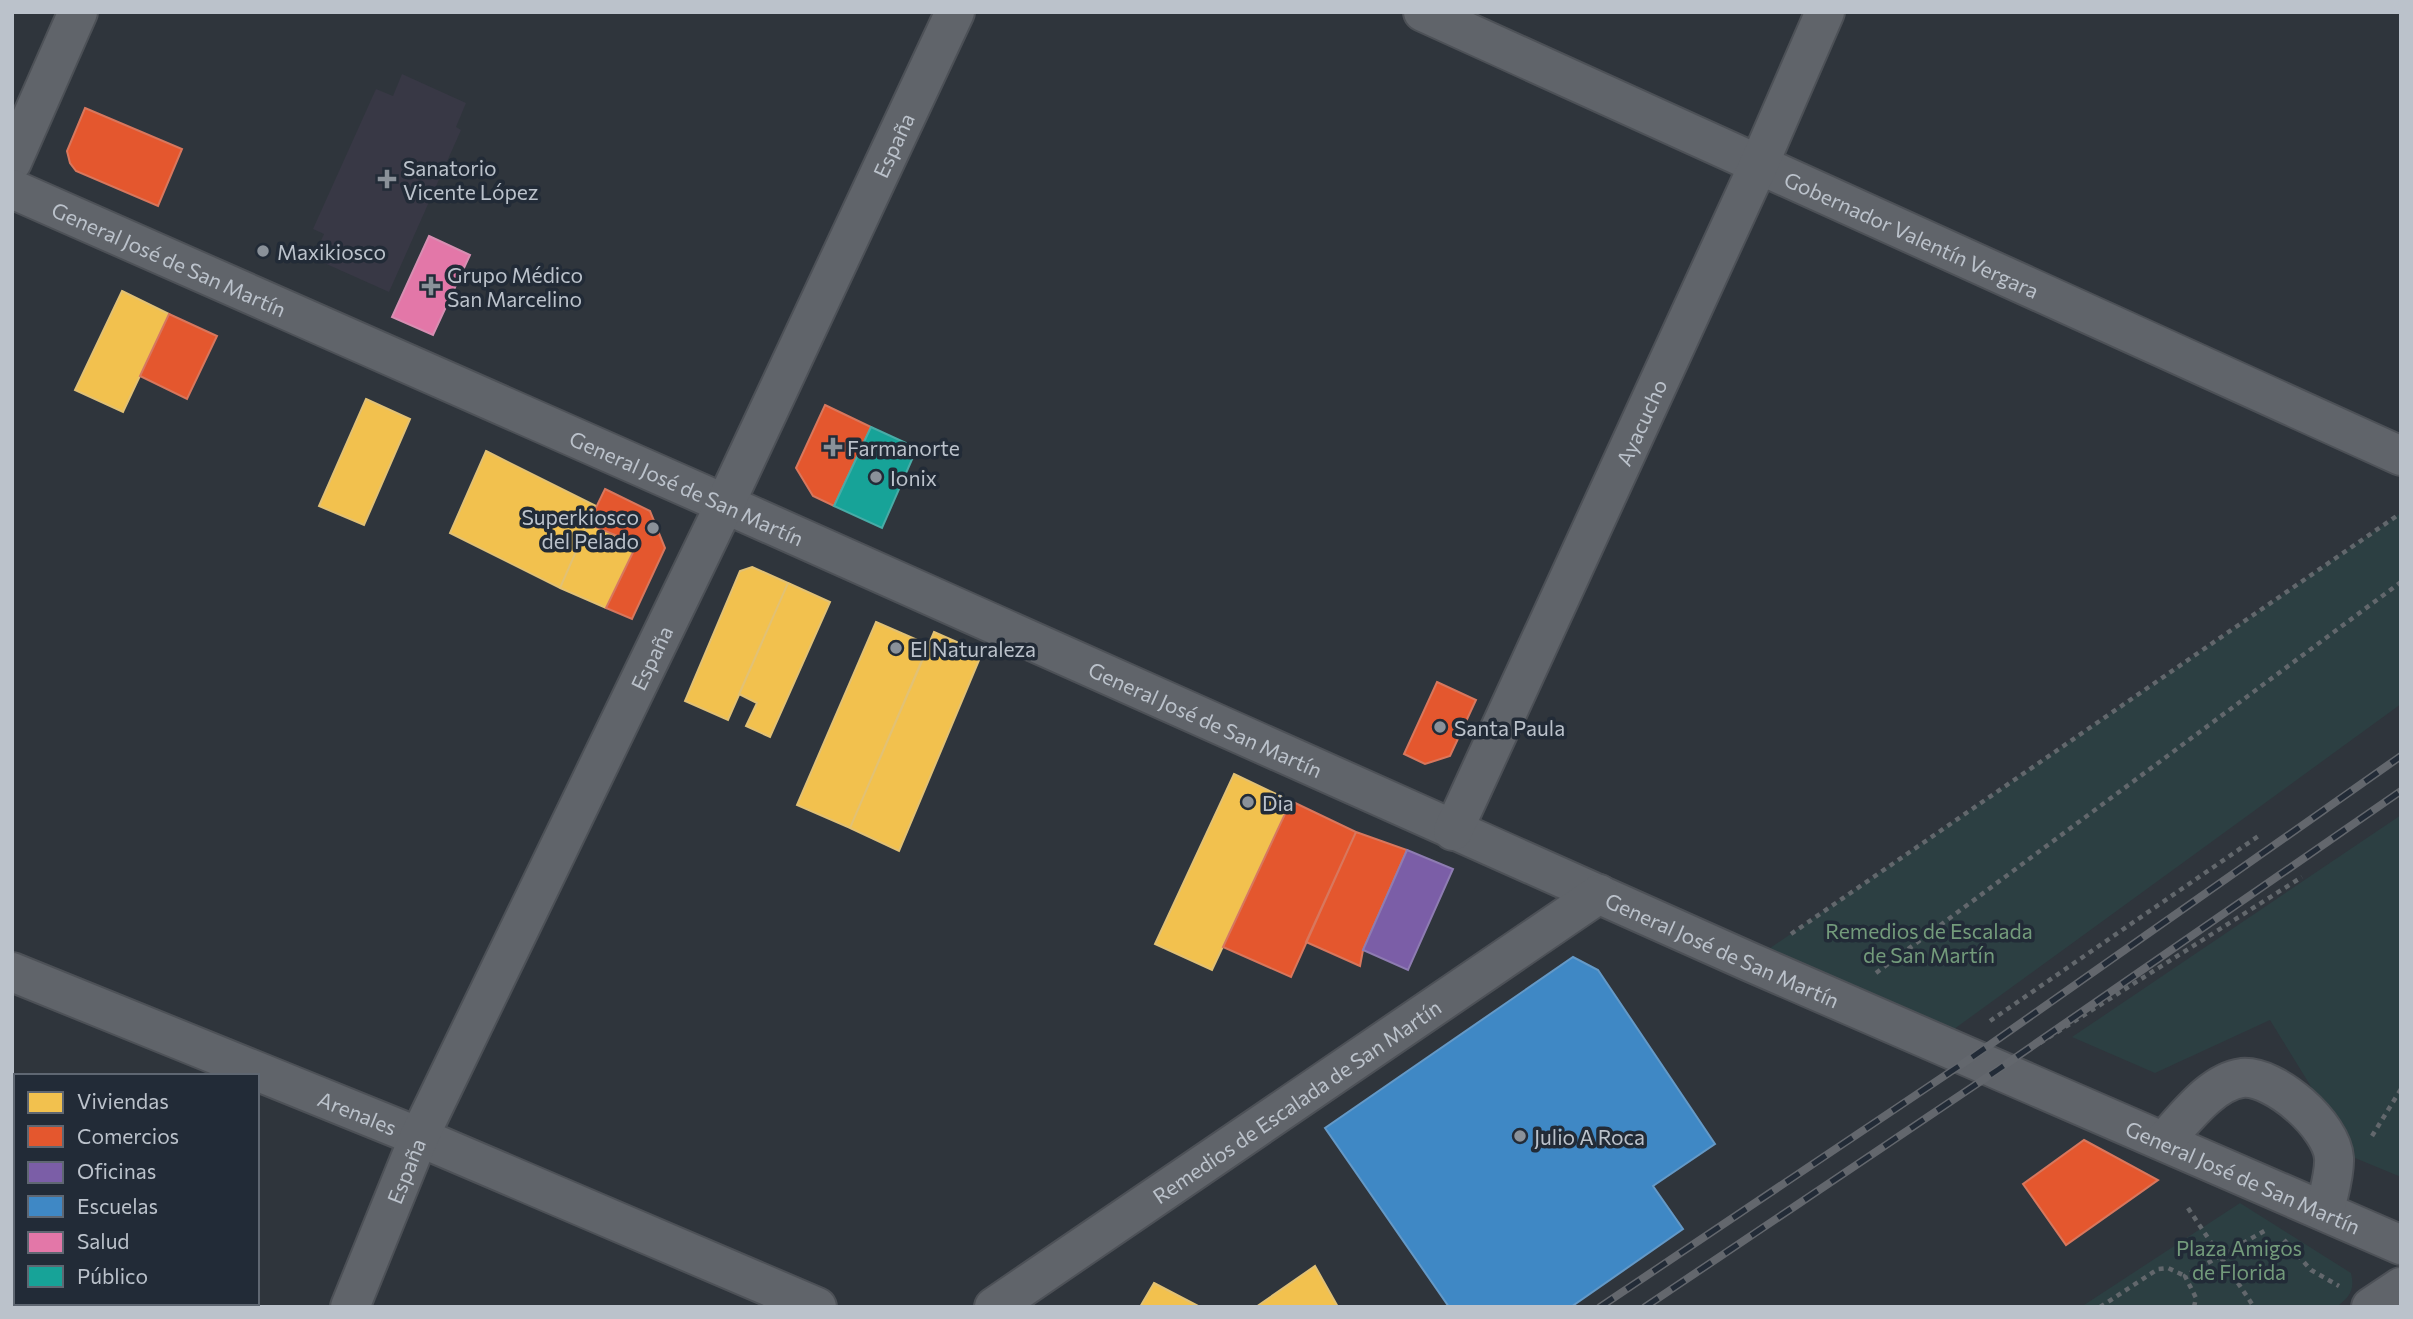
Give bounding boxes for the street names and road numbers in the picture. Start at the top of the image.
street label: España [867,109,919,181]
street label: Gobernador Valentín Vergara [1781,165,2043,303]
street label: General José de San Martín [48,196,290,321]
street label: Ayacucho [1610,375,1671,469]
street label: General José de San Martín [566,425,808,550]
street label: España [625,621,677,694]
street label: General José de San Martín [1085,656,1326,782]
street label: General José de San Martín [1602,887,1843,1012]
street label: Remedios de Escalada de San Martín [1147,994,1445,1208]
street label: Arenales [315,1085,401,1139]
street label: General José de San Martín [2122,1114,2364,1238]
street label: España [381,1134,430,1207]

